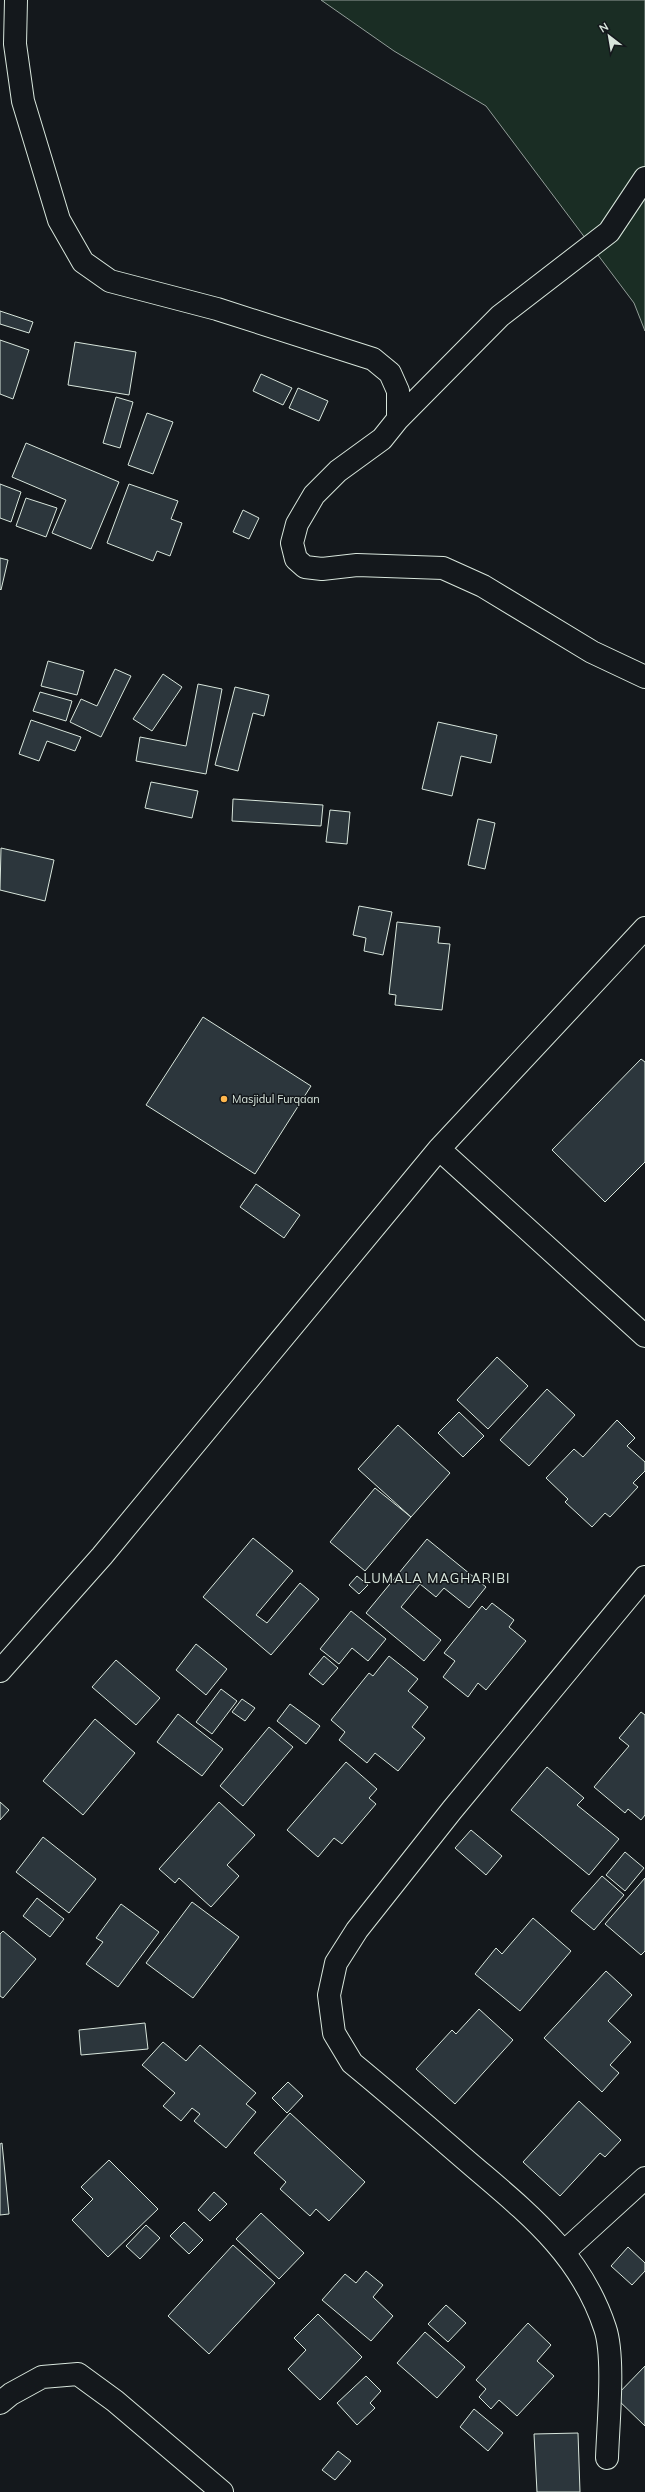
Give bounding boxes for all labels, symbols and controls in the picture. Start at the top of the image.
north arrow [589,16,629,56]
text: N [597,19,611,36]
place label: Masjidul Furqaan [232,1092,320,1106]
marker: Masjidul Furqaan [219,1094,229,1104]
district label: LUMALA MAGHARIBI [364,1570,510,1586]

